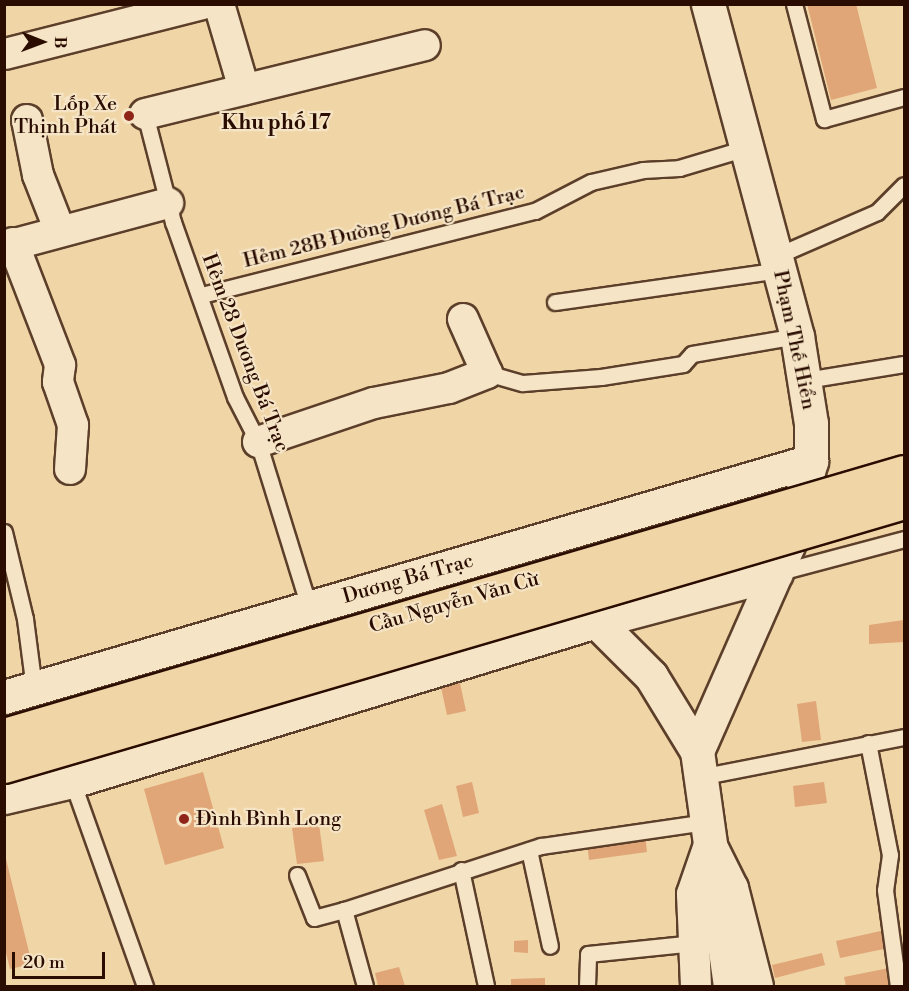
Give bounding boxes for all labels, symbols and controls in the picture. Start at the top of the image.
north arrow [12,12,72,72]
text: B [50,36,70,49]
place label: Lốp Xe Thịnh Phát [14,92,117,139]
marker: Lốp Xe Thịnh Phát [122,109,136,123]
district label: Khu phố 17 [221,110,331,136]
street label: Hẻm 28B Đường Dương Bá Trạc [241,180,527,274]
street label: Hẻm 28 Dương Bá Trạc [196,250,294,456]
street label: Phạm Thế Hiển [768,268,820,412]
street label: Dương Bá Trạc [340,549,476,609]
street label: Cầu Nguyễn Văn Cừ [366,567,542,639]
place label: Đình Bình Long [196,807,341,831]
marker: Đình Bình Long [177,812,191,826]
scale bar [15,940,108,978]
text: 20 m [23,951,65,974]

